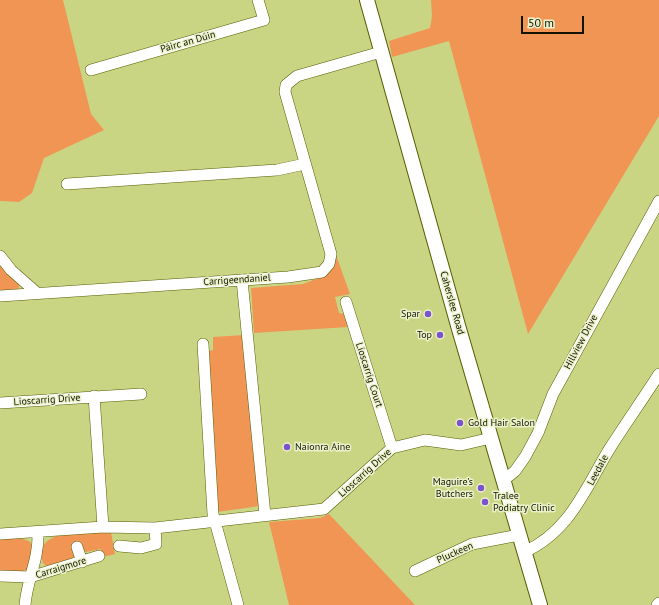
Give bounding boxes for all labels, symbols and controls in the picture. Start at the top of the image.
scale bar [523,8,586,34]
text: 50 m [528,15,554,30]
street label: Páirc an Dúin [159,28,217,56]
street label: Caherslee Road [437,270,467,336]
street label: Carrigeendaniel [203,272,271,288]
place label: Spar [401,308,420,320]
marker: Spar [423,309,433,319]
street label: Hillview Drive [562,313,600,371]
place label: Top [417,329,432,341]
marker: Top [435,330,445,340]
street label: Lioscarrig Court [353,341,385,409]
street label: Lioscarrig Drive [13,392,81,408]
place label: Gold Hair Salon [468,417,535,429]
marker: Gold Hair Salon [455,418,465,428]
place label: Naionra Aine [295,441,350,453]
marker: Naionra Aine [282,442,292,452]
street label: Lioscarrig Drive [336,446,394,500]
street label: Leedale [585,453,611,487]
place label: Maguire’s Butchers [433,476,473,500]
marker: Maguire’s Butchers [476,483,486,493]
place label: Tralee Podiatry Clinic [493,490,555,514]
marker: Tralee Podiatry Clinic [480,497,490,507]
street label: Pluckeen [435,540,475,566]
street label: Carraigmore [34,555,88,581]

